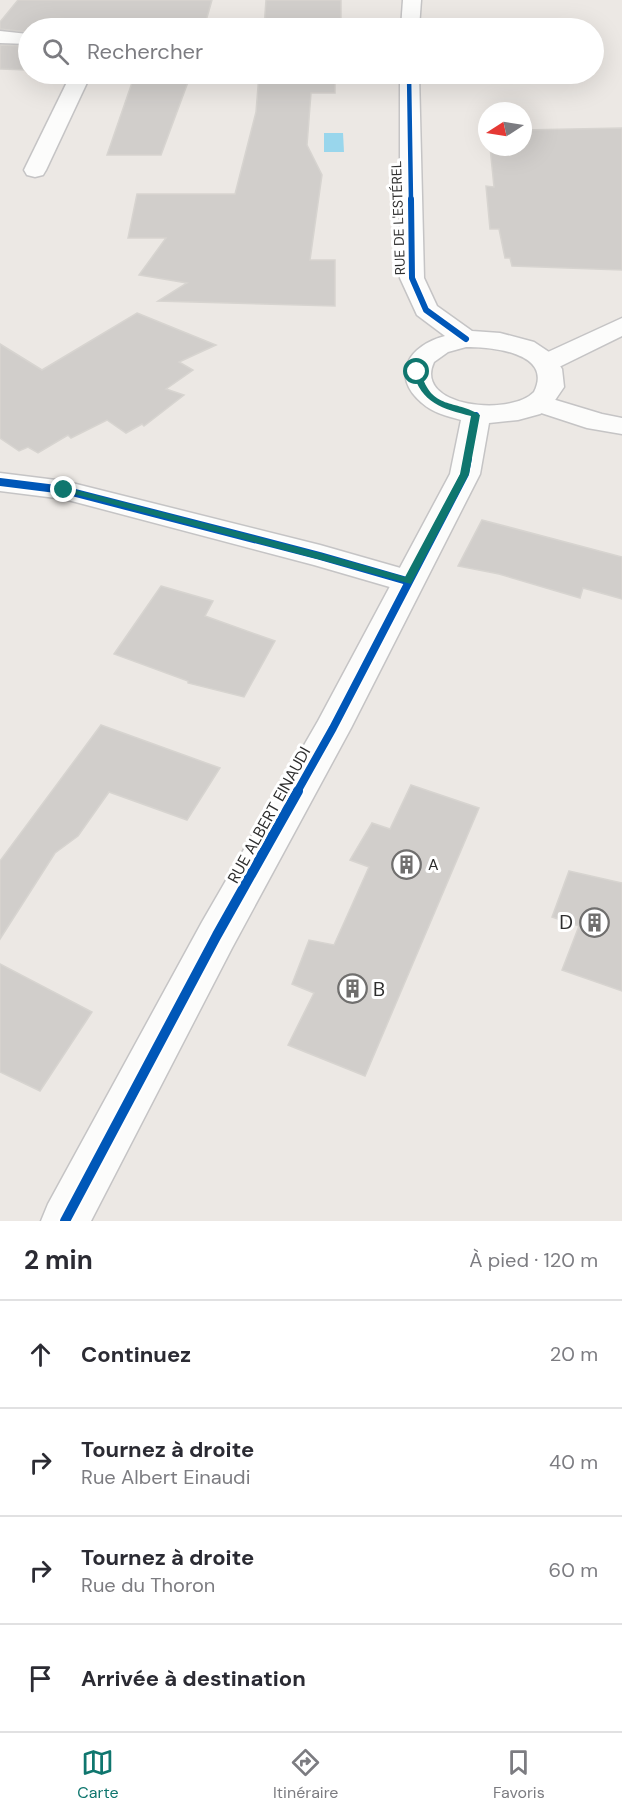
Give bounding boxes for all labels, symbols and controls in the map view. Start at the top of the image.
search box [18,18,604,84]
icon: search [39,35,72,68]
text: Rechercher [87,37,203,66]
north arrow [478,102,532,156]
street label: RUE DE L'ESTÉREL [387,161,409,275]
route start [403,358,429,384]
route end [50,476,76,502]
street label: RUE ALBERT EINAUDI [223,743,315,887]
building icon: A [391,848,423,880]
place label: A [428,854,439,875]
building icon: D [578,906,610,938]
place label: D [559,909,573,935]
building icon: B [336,973,368,1005]
place label: B [373,976,385,1002]
text: 2 min [24,1243,93,1277]
text: À pied · 120 m [469,1247,598,1273]
icon: ahead [24,1338,57,1371]
text: Continuez [81,1340,191,1369]
text: 20 m [550,1341,598,1367]
text: Tournez à droite [81,1435,254,1464]
icon: right [24,1446,57,1479]
text: 40 m [549,1449,598,1475]
text: Rue Albert Einaudi [81,1464,250,1490]
text: Tournez à droite [81,1543,254,1572]
icon: right [24,1554,57,1587]
text: 60 m [549,1557,598,1583]
text: Rue du Thoron [81,1572,215,1598]
icon: arrive [24,1662,57,1695]
text: Arrivée à destination [81,1664,306,1693]
tab: Carte [77,1746,119,1803]
tab: Itinéraire [273,1746,338,1803]
tab: Favoris [493,1746,545,1803]

